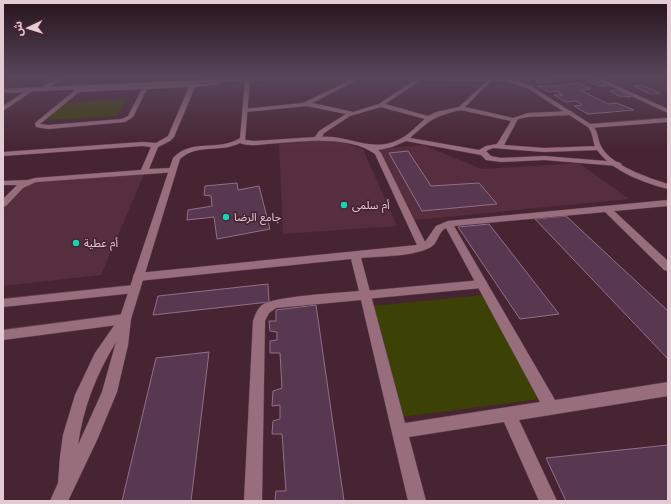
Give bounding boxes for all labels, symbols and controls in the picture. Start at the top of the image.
north arrow [8,8,48,48]
text: ش [10,21,27,37]
place label: أم سلمى [352,197,390,213]
marker: أم سلمى [339,200,349,210]
place label: جامع الرضا [234,209,282,225]
marker: جامع الرضا [221,212,231,222]
place label: أم عطية [84,235,118,251]
marker: أم عطية [71,238,81,248]

